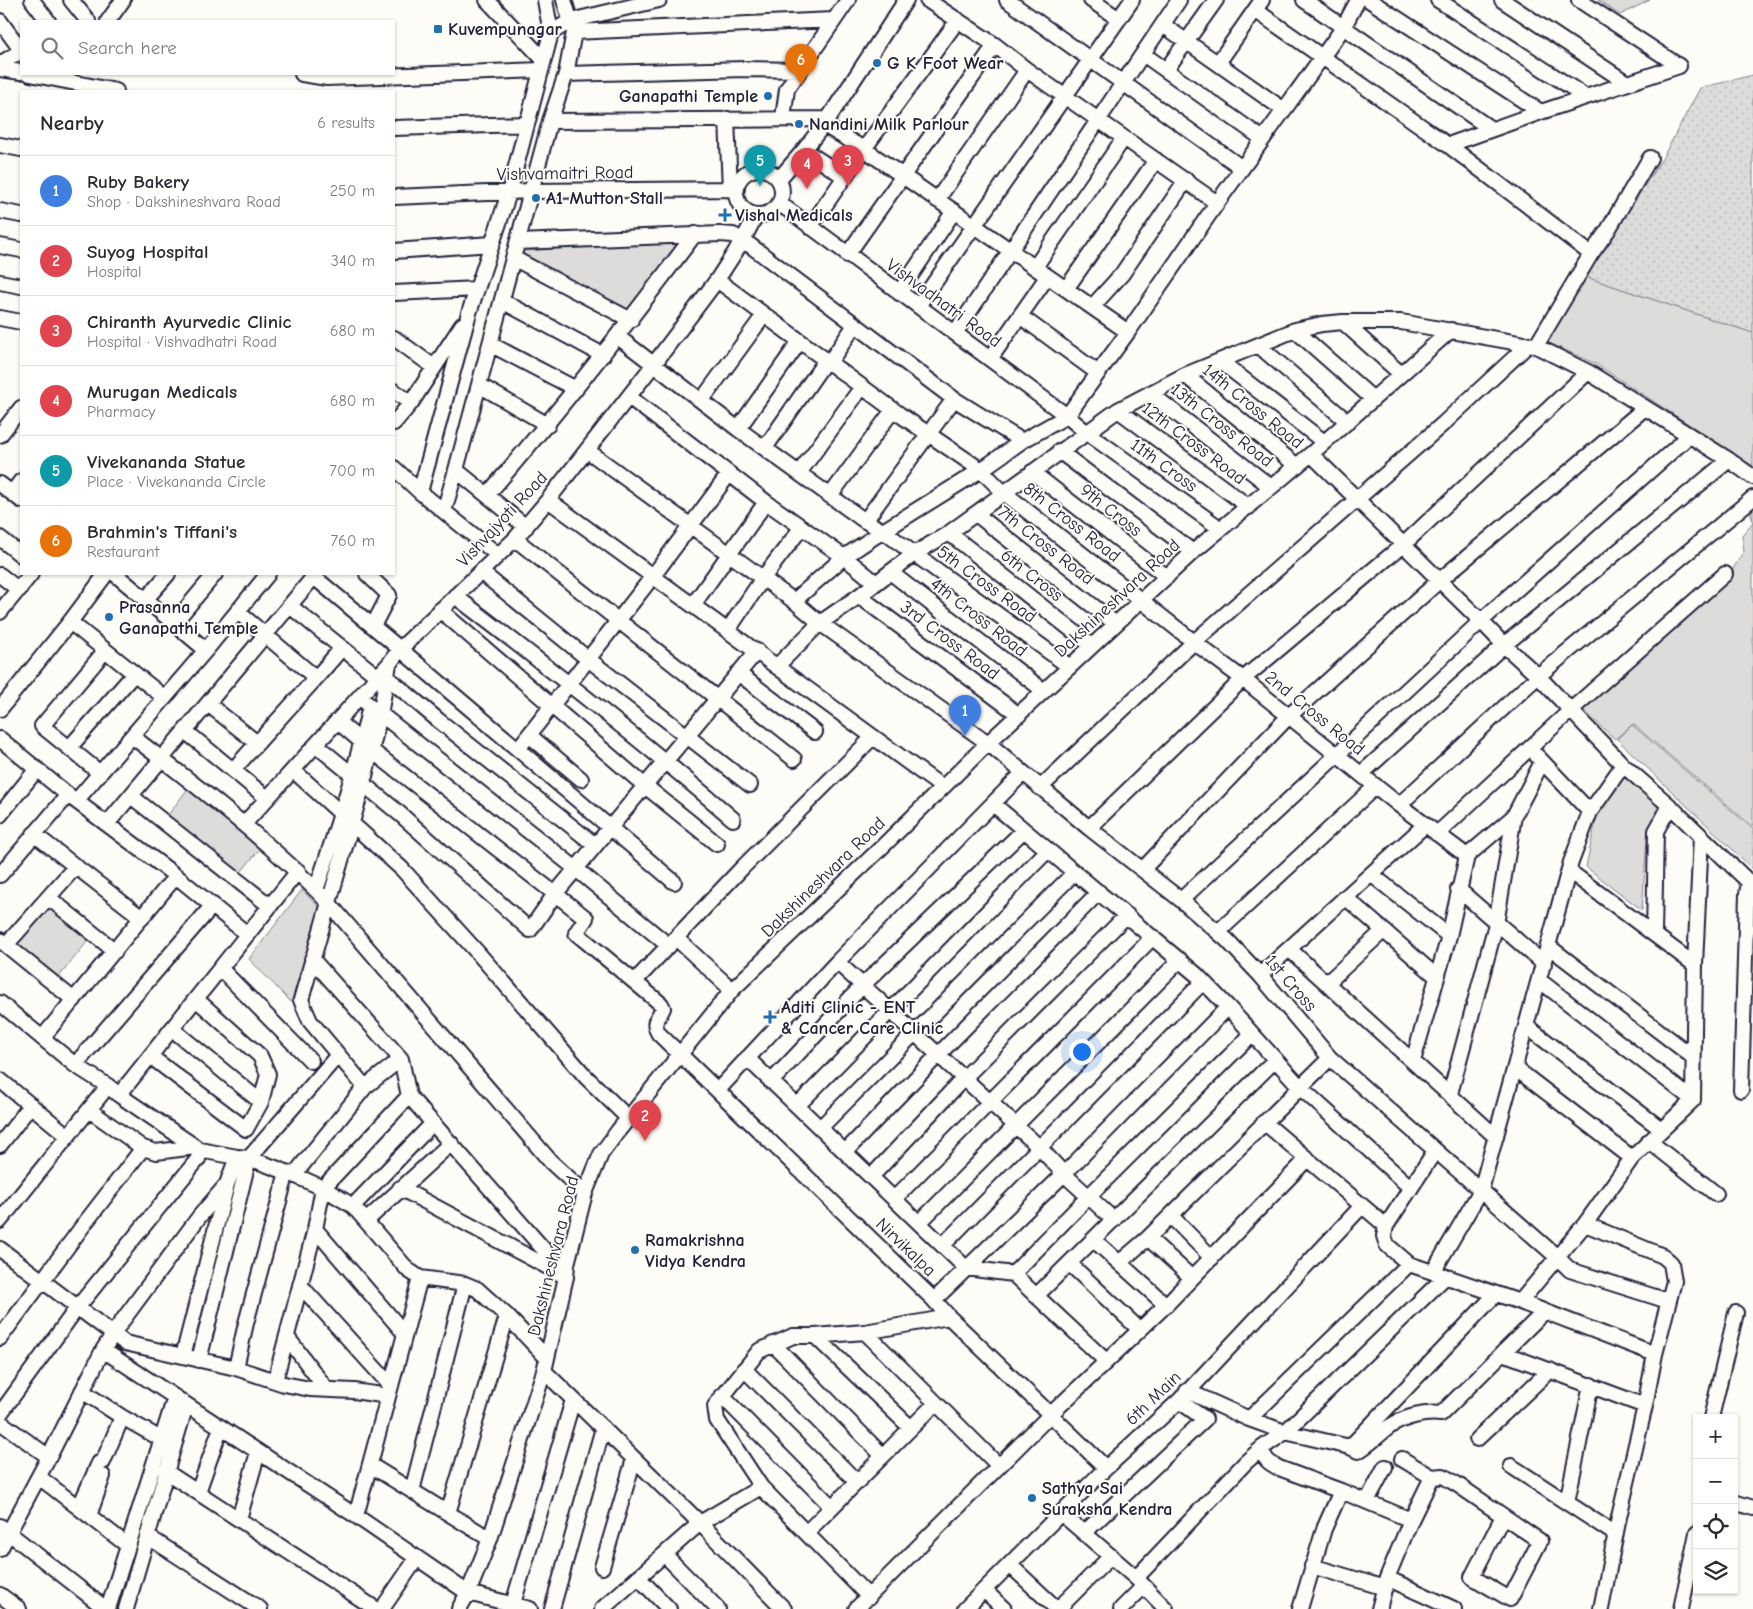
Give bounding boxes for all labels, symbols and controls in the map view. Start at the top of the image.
place label: Kuvempunagar [448,19,563,40]
search box [20,20,395,75]
marker: Kuvempunagar [432,23,444,35]
icon: search [38,34,66,62]
text: Search here [78,37,177,59]
pin: 6 [785,44,817,85]
place label: G K Foot Wear [887,53,1004,74]
marker: G K Foot Wear [871,57,883,69]
place label: Ganapathi Temple [619,86,758,107]
marker: Ganapathi Temple [762,90,774,102]
text: Nearby [40,111,104,135]
text: 6 results [317,114,375,132]
place label: Nandini Milk Parlour [809,114,970,135]
marker: Nandini Milk Parlour [793,118,805,130]
pin: 5 [744,145,776,186]
pin: 3 [832,145,864,186]
pin: 4 [791,148,823,189]
street label: Vishvamaitri Road [496,162,634,185]
text: Ruby Bakery [87,171,189,193]
text: 1 [53,182,59,200]
text: 250 m [330,182,375,200]
place label: A1 Mutton Stall [546,188,663,209]
marker: A1 Mutton Stall [530,192,542,204]
text: Shop · Dakshineshvara Road [87,193,281,211]
place label: Vishal Medicals [735,205,853,226]
marker: Vishal Medicals [719,209,731,221]
text: Suyog Hospital [87,241,209,263]
text: 2 [52,252,60,270]
text: 340 m [331,252,375,270]
street label: Vishvadhatri Road [882,255,1005,352]
text: Hospital [87,263,142,281]
text: Chiranth Ayurvedic Clinic [87,311,292,333]
text: 3 [52,322,60,340]
text: 680 m [330,322,375,340]
text: Hospital · Vishvadhatri Road [87,333,277,351]
street label: 14th Cross Road [1198,359,1307,453]
street label: 13th Cross Road [1166,379,1277,472]
text: Murugan Medicals [87,381,237,403]
text: 4 [52,392,60,410]
text: 680 m [330,392,375,410]
street label: 12th Cross Road [1138,398,1250,489]
text: Pharmacy [87,403,156,421]
street label: 11th Cross [1126,434,1201,497]
text: Vivekananda Statue [87,451,245,473]
text: 5 [52,462,60,480]
text: 700 m [329,462,375,480]
street label: Vishvajyoti Road [453,467,552,571]
text: Place · Vivekananda Circle [87,473,266,491]
street label: 8th Cross Road [1019,478,1124,567]
street label: 9th Cross [1076,480,1146,541]
street label: 7th Cross Road [993,501,1098,590]
text: Brahmin's Tiffani's [87,521,237,543]
text: 6 [52,532,60,550]
text: 760 m [331,532,375,550]
street label: Dakshineshvara Road [1050,535,1185,662]
street label: 5th Cross Road [933,541,1040,627]
text: Restaurant [87,543,159,561]
street label: 6th Cross [997,545,1067,606]
street label: 4th Cross Road [926,573,1031,662]
street label: 3rd Cross Road [896,596,1003,684]
place label: Prasanna Ganapathi Temple [119,597,258,639]
marker: Prasanna Ganapathi Temple [103,611,115,623]
street label: 2nd Cross Road [1261,667,1369,760]
pin: 1 [949,695,981,736]
street label: Dakshineshvara Road [757,813,890,942]
street label: 1st Cross [1260,951,1321,1016]
place label: Aditi Clinic - ENT & Cancer Care Clinic [781,997,944,1039]
marker: Aditi Clinic - ENT & Cancer Care Clinic [763,1010,777,1024]
your location [1069,1039,1095,1065]
pin: 2 [629,1100,661,1141]
street label: Dakshineshvara Road [523,1174,584,1338]
street label: Nirvikalpa [871,1214,940,1281]
place label: Ramakrishna Vidya Kendra [645,1230,746,1272]
marker: Ramakrishna Vidya Kendra [629,1244,641,1256]
street label: 6th Main [1121,1367,1185,1430]
map controls [1693,1414,1738,1594]
button: + [1693,1414,1738,1459]
button: − [1693,1459,1738,1504]
place label: Sathya Sai Suraksha Kendra [1042,1478,1172,1520]
marker: Sathya Sai Suraksha Kendra [1026,1492,1038,1504]
button: locate [1693,1504,1738,1549]
button: layers [1693,1549,1738,1594]

